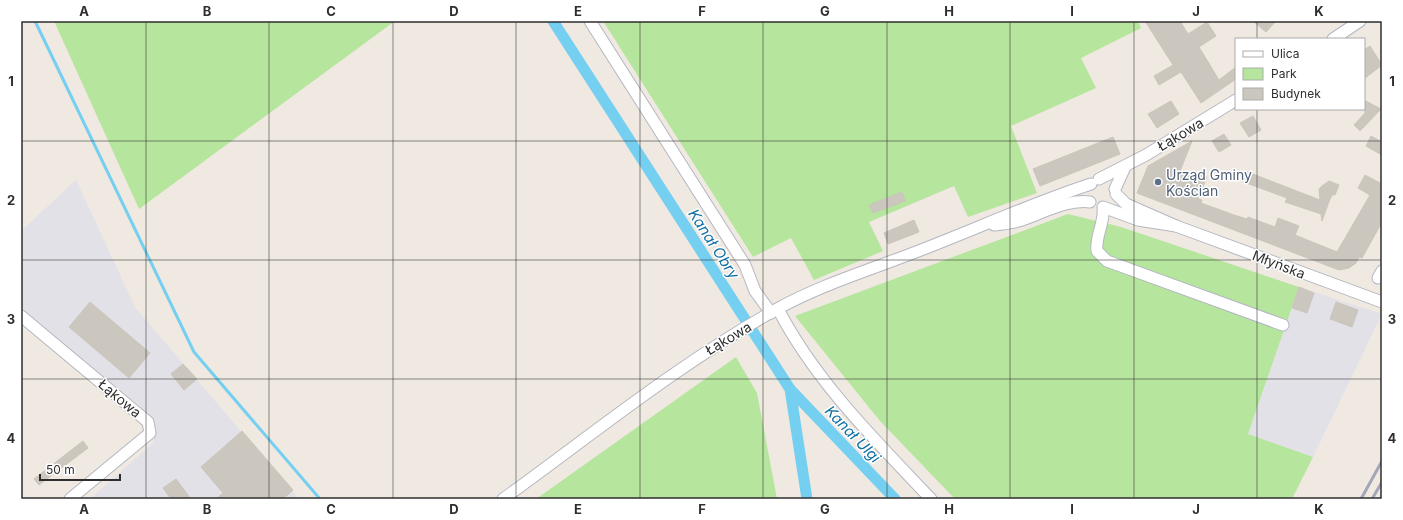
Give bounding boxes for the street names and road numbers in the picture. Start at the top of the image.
street label: Łąkowa [1154,114,1206,154]
street label: Młyńska [1250,246,1308,282]
street label: Łąkowa [702,318,754,358]
street label: Łąkowa [95,375,145,421]

